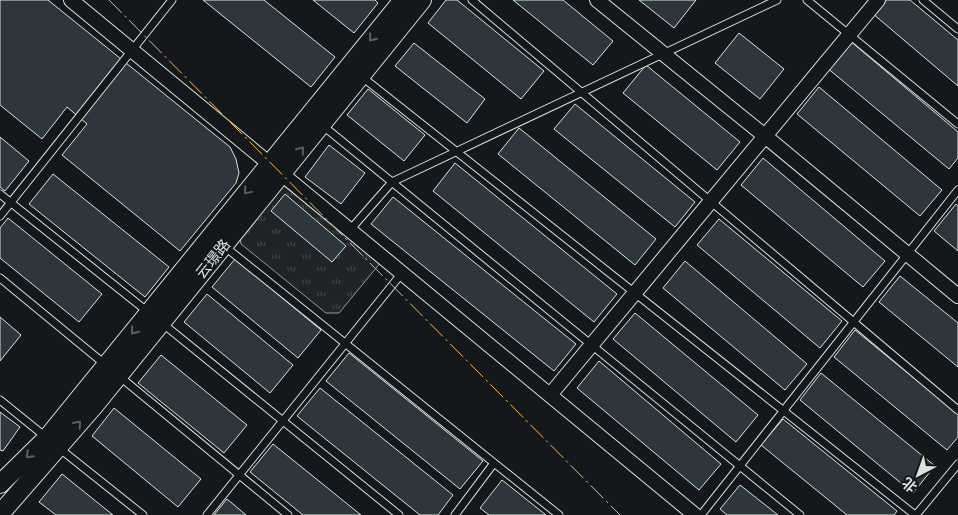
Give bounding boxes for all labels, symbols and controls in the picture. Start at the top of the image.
one-way arrow [369,32,378,41]
one-way arrow [295,147,303,156]
one-way arrow [245,185,253,194]
street label: 云璟路 [190,235,235,283]
one-way arrow [130,325,139,334]
one-way arrow [73,421,82,430]
one-way arrow [26,449,35,458]
north arrow [893,450,943,500]
text: 北 [898,473,921,497]

